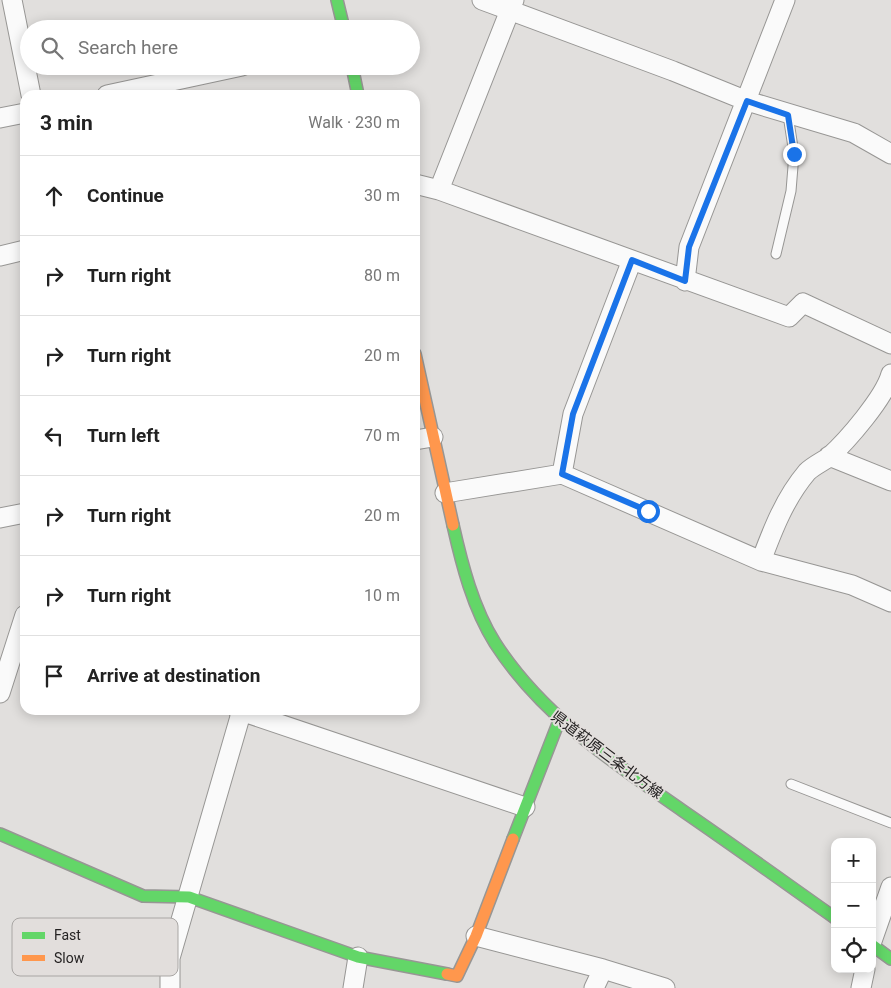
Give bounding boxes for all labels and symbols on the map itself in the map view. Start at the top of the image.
route end [783,143,806,166]
route start [637,500,660,523]
street label: 県道萩原三条北方線 [548,707,666,803]
legend [12,918,178,976]
text: Fast [54,927,81,943]
text: Slow [54,950,85,966]

